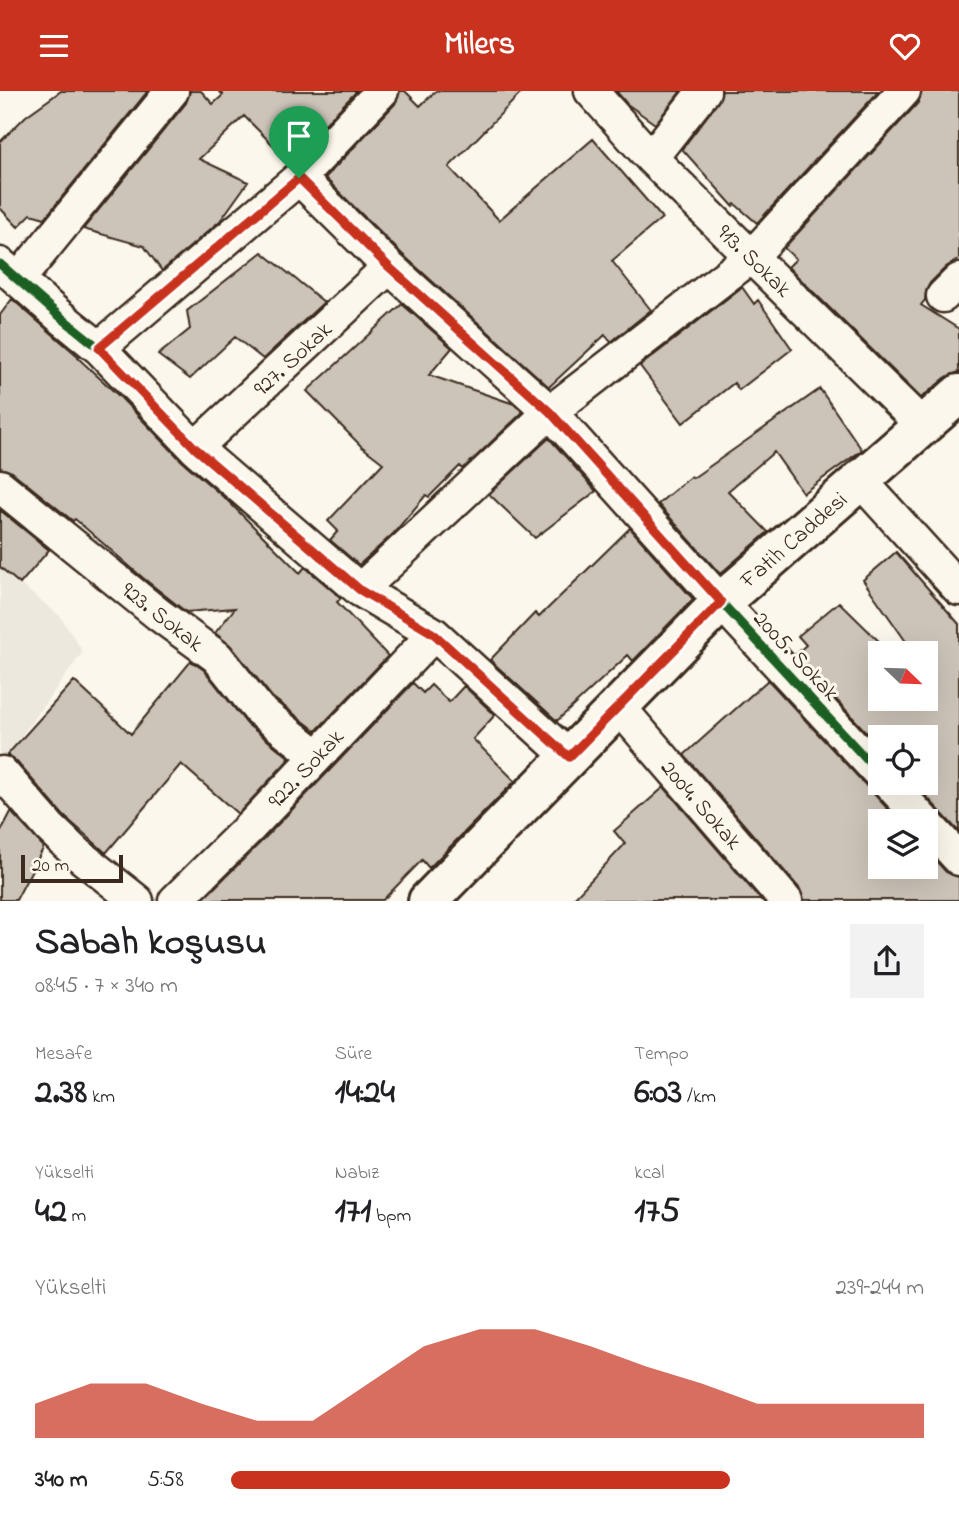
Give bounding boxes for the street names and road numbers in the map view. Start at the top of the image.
street label: 913. Sokak [708,218,799,307]
street label: 927. Sokak [247,314,341,405]
street label: Fatih Caddesi [733,485,856,598]
street label: 923. Sokak [113,575,211,661]
street label: 2005. Sokak [744,604,847,710]
street label: 922. Sokak [261,722,353,817]
street label: 2004. Sokak [652,753,749,859]

